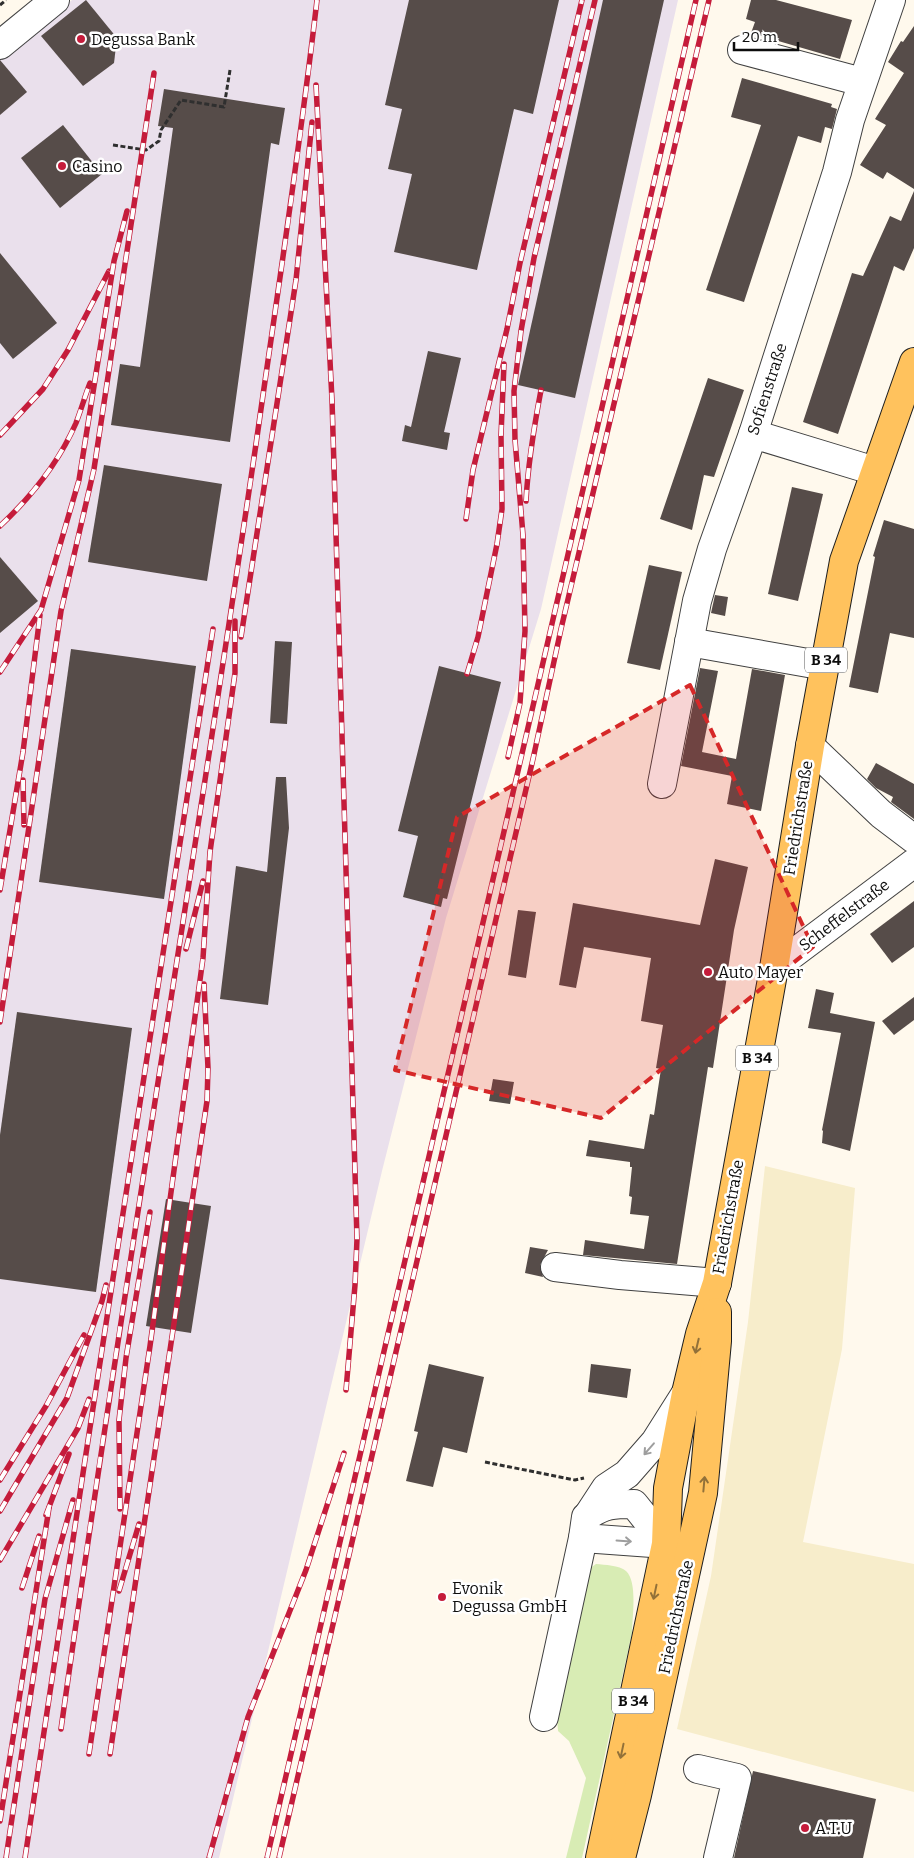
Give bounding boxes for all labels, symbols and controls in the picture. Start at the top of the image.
scale bar [734,20,798,52]
text: 20 m [742,28,778,46]
place label: Degussa Bank [91,30,195,49]
marker: Degussa Bank [75,33,87,45]
place label: Casino [72,157,123,176]
marker: Casino [56,160,68,172]
street label: Sofienstraße [743,341,791,437]
road number: B 34 [805,648,847,672]
street label: Friedrichstraße [780,759,816,877]
street label: Scheffelstraße [795,875,893,955]
place label: Auto Mayer [718,963,803,982]
marker: Auto Mayer [702,966,714,978]
road number: B 34 [736,1046,778,1070]
street label: Friedrichstraße [709,1158,747,1276]
one-way arrow [692,1338,701,1354]
one-way arrow [643,1442,655,1455]
one-way arrow [699,1477,709,1493]
one-way arrow [616,1537,632,1546]
street label: Friedrichstraße [655,1558,697,1676]
place label: Evonik Degussa GmbH [452,1579,567,1616]
one-way arrow [650,1583,660,1599]
marker: Evonik Degussa GmbH [436,1591,448,1603]
road number: B 34 [612,1688,654,1714]
one-way arrow [617,1742,626,1758]
place label: A.T.U [815,1819,852,1838]
marker: A.T.U [799,1822,811,1834]

